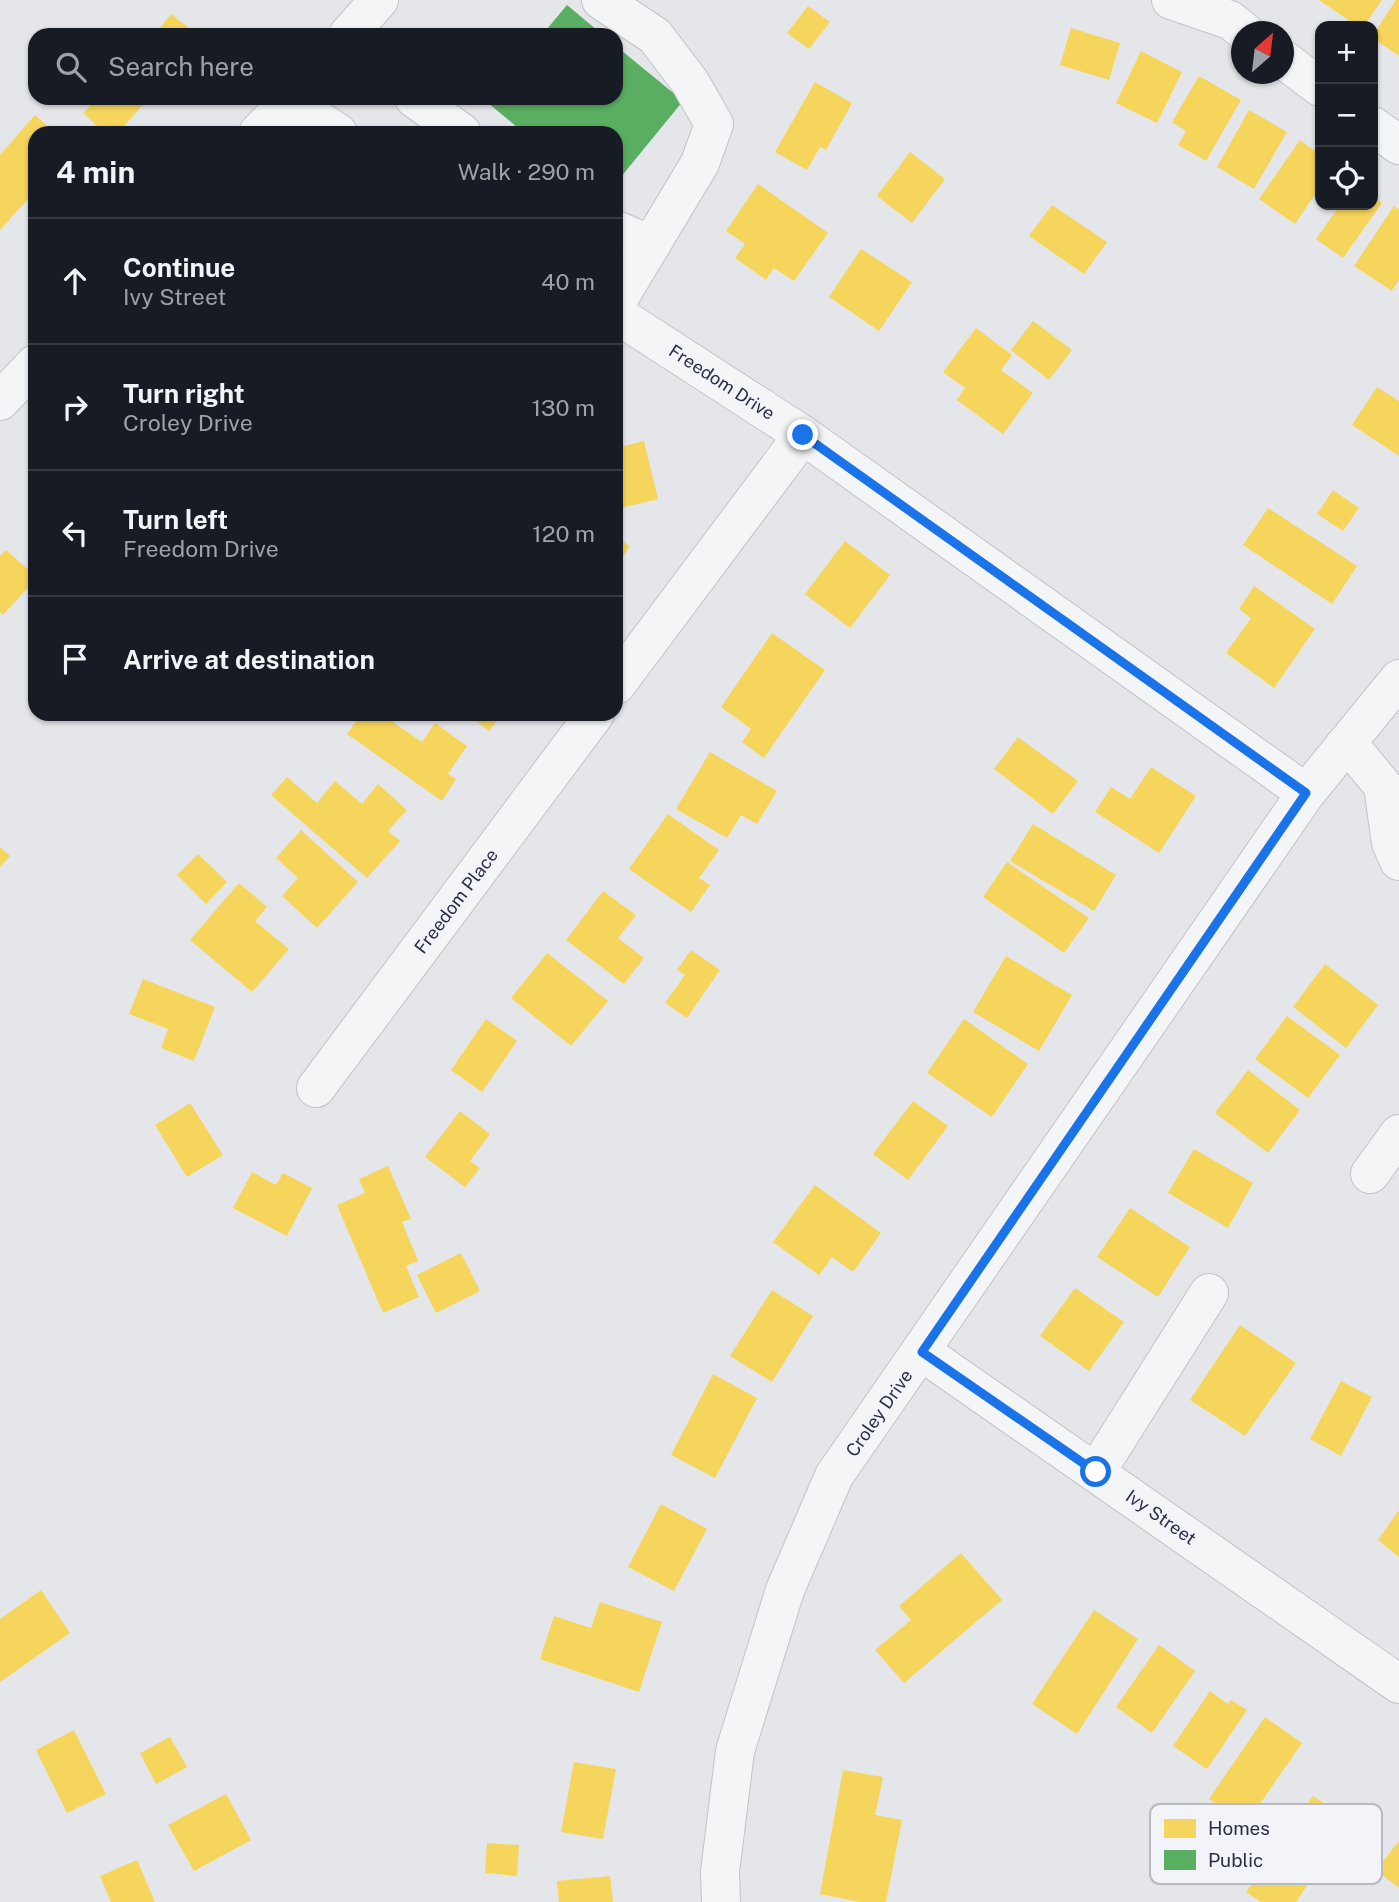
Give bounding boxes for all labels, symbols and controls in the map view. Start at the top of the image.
north arrow [1231,21,1294,84]
map controls [1315,21,1378,210]
button: + [1315,21,1378,84]
search box [28,28,623,105]
icon: search [52,48,90,86]
text: Search here [108,51,254,82]
button: − [1315,84,1378,147]
button: locate [1315,147,1378,210]
text: 4 min [56,154,135,190]
text: Walk · 290 m [458,158,595,185]
text: Continue [123,252,235,283]
icon: ahead [56,262,94,300]
text: 40 m [541,268,595,295]
text: Ivy Street [123,283,226,310]
street label: Freedom Drive [665,340,779,424]
text: Turn right [123,378,245,409]
icon: right [56,388,94,426]
text: 130 m [532,394,595,421]
text: Croley Drive [123,409,253,436]
route end [787,419,818,450]
text: Turn left [123,504,228,535]
icon: left [56,514,94,552]
text: 120 m [532,520,595,547]
text: Freedom Drive [123,535,279,562]
icon: arrive [56,640,94,678]
text: Arrive at destination [123,644,375,675]
street label: Freedom Place [410,845,502,957]
street label: Croley Drive [841,1365,917,1461]
route start [1080,1456,1111,1487]
street label: Ivy Street [1122,1485,1200,1549]
legend [1150,1804,1382,1884]
text: Homes [1208,1817,1270,1839]
text: Public [1208,1849,1263,1871]

